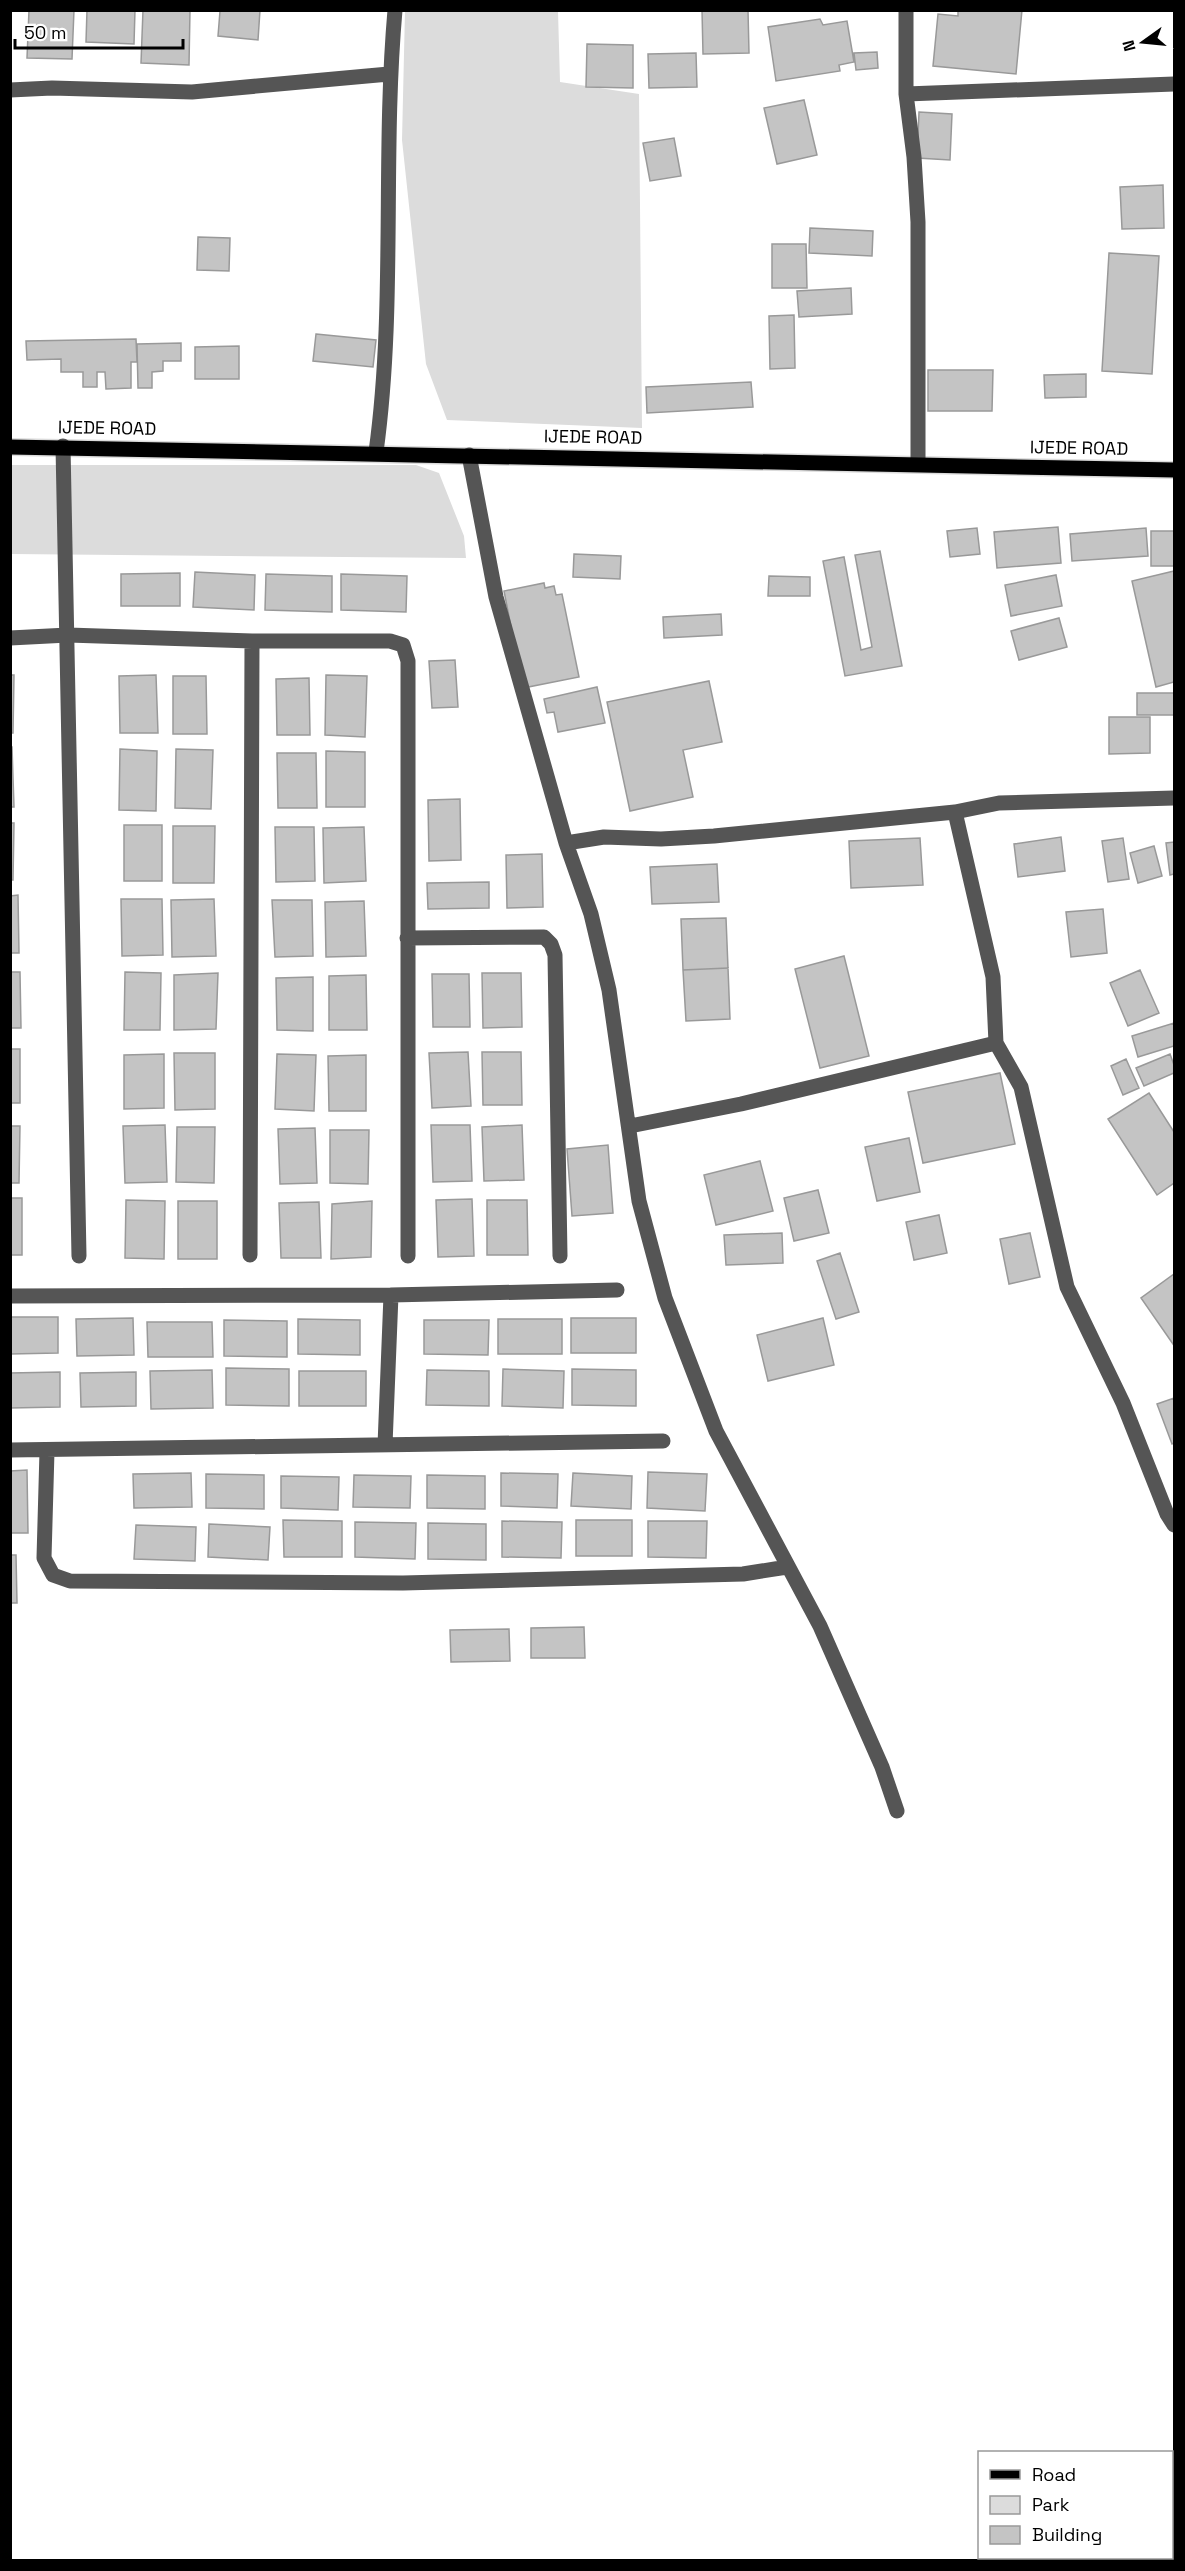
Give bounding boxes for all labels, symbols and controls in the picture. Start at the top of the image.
scale bar [15,12,183,50]
north arrow [1113,12,1173,72]
text: 50 m [24,21,66,44]
text: N [1117,38,1141,54]
street label: IJEDE ROAD [58,415,156,440]
street label: IJEDE ROAD [544,424,642,449]
street label: IJEDE ROAD [1030,435,1128,460]
legend [978,2451,1173,2559]
text: Road [1032,2463,1076,2486]
text: Park [1032,2493,1070,2516]
text: Building [1032,2523,1102,2546]

